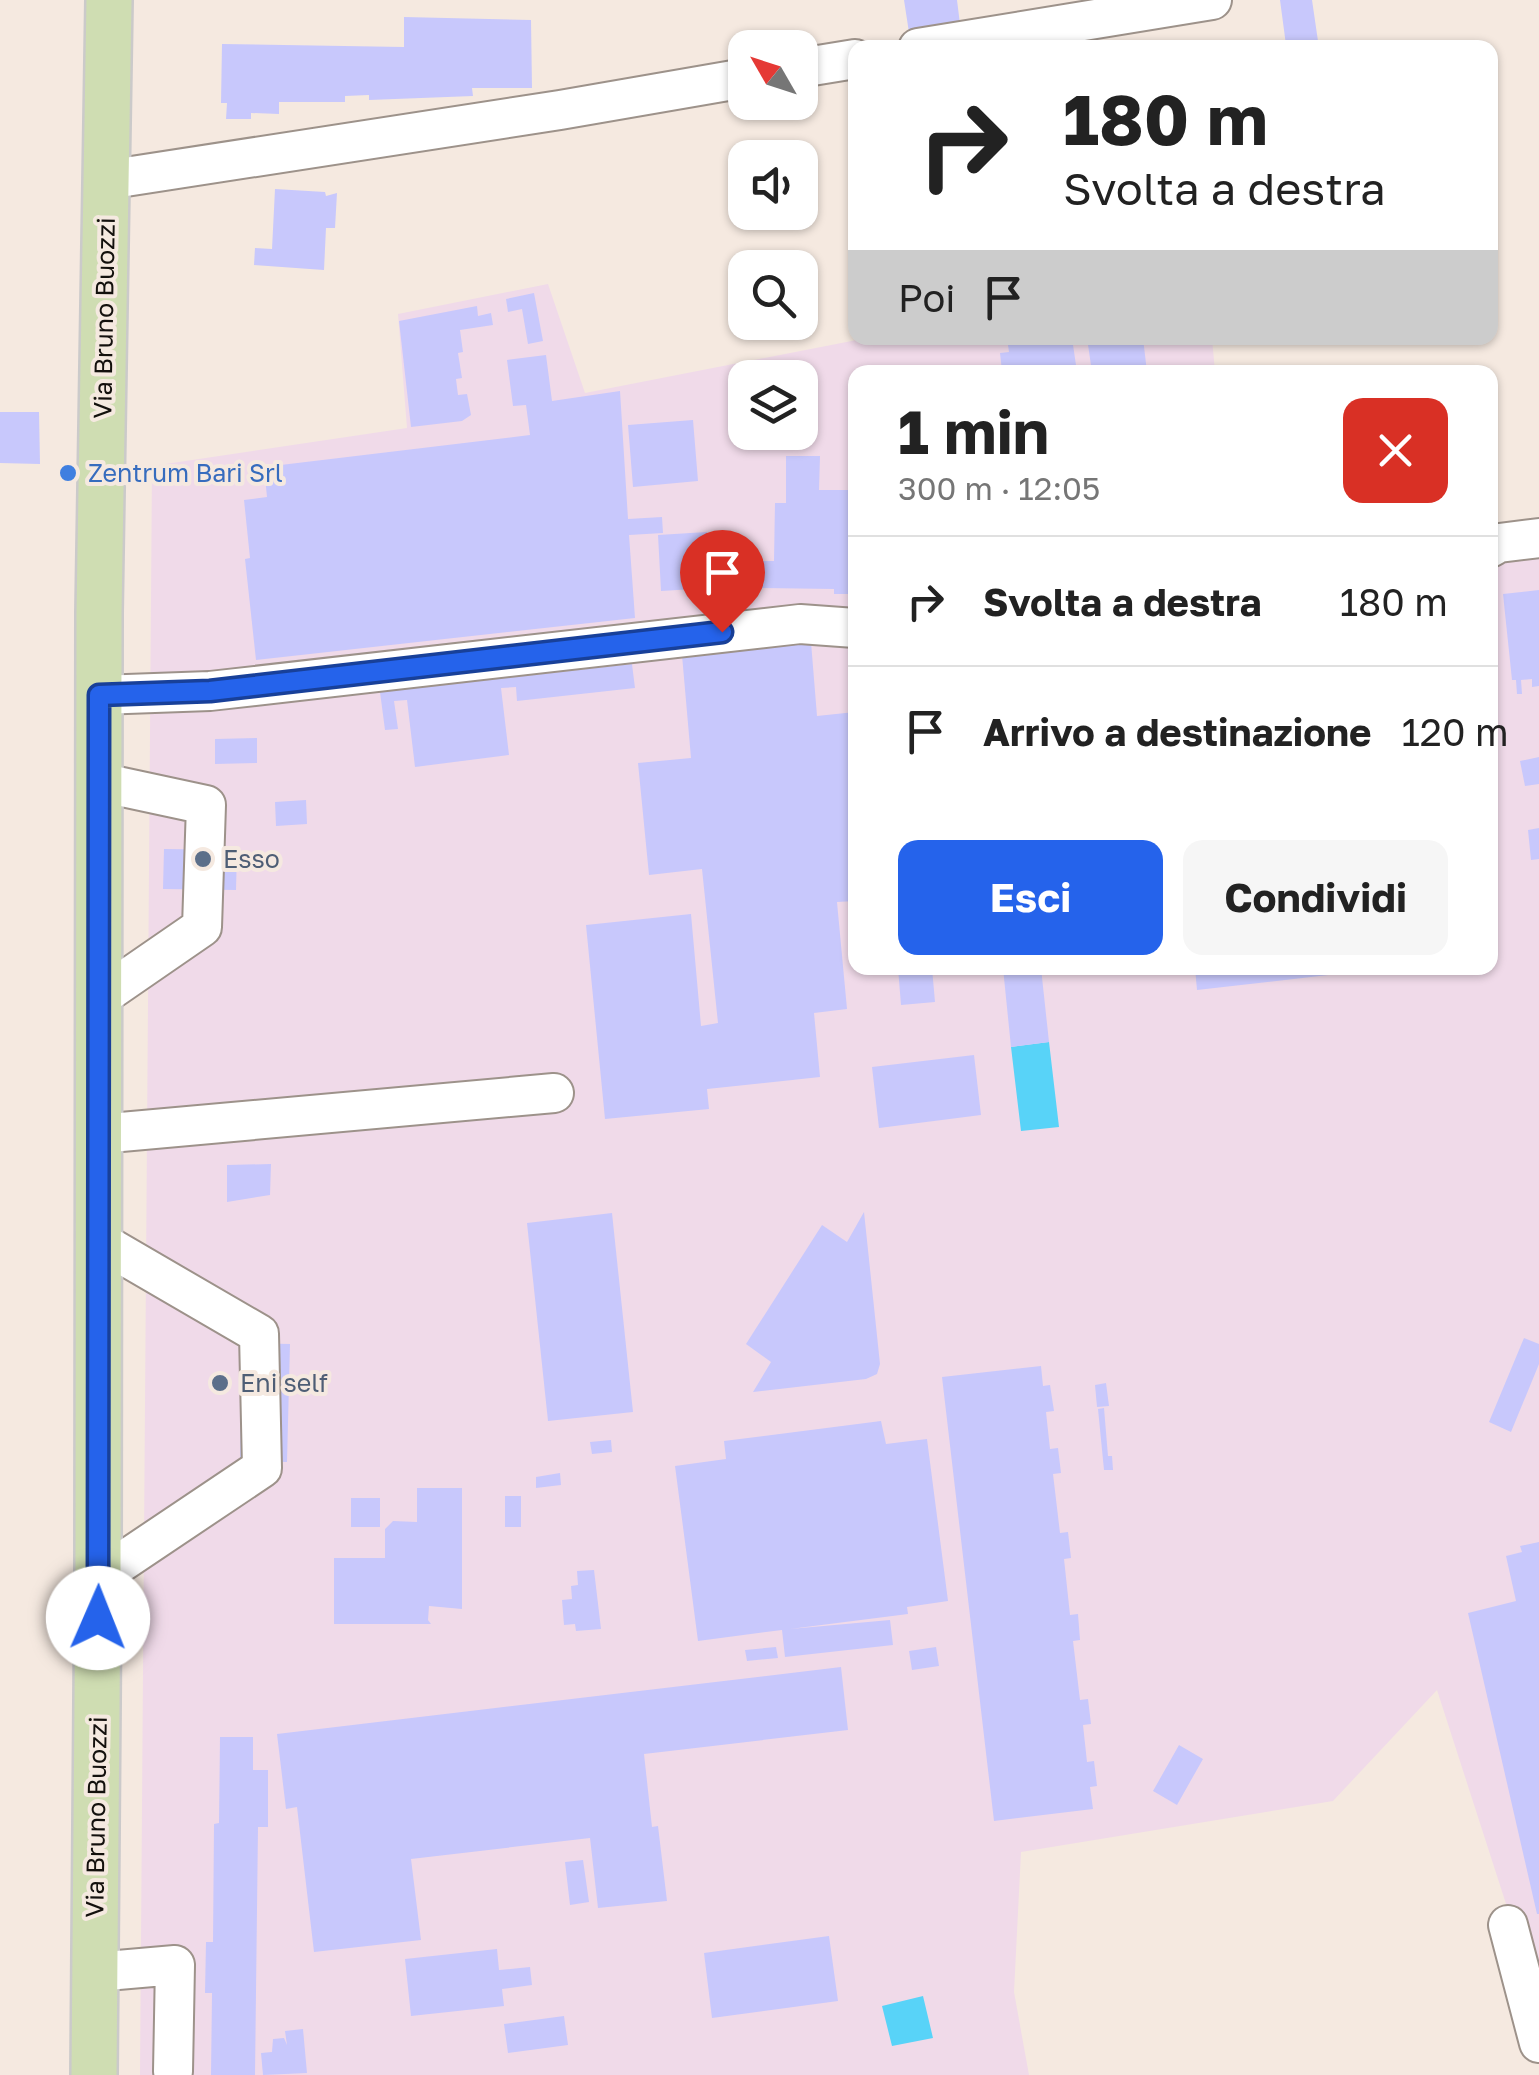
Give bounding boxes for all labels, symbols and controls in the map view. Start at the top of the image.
north arrow [728,30,818,120]
map controls [728,30,818,450]
text: 180 m [1063,76,1268,160]
icon: right [898,80,1028,210]
button: sound [728,140,818,230]
text: Svolta a destra [1063,161,1386,215]
street label: Via Bruno Buozzi [86,217,121,419]
button: search [728,250,818,340]
icon: arrive [976,270,1031,325]
text: Poi [898,275,956,320]
button: layers [728,360,818,450]
text: 1 min [898,395,1049,467]
button: close [1343,398,1448,503]
place label: Zentrum Bari Srl [88,457,283,488]
marker: Zentrum Bari Srl [57,462,79,484]
text: 300 m · 12:05 [898,469,1100,507]
pin [680,530,765,633]
icon: arrive [695,545,750,600]
icon: right [898,574,953,629]
text: Svolta a destra [983,579,1262,624]
text: 180 m [1340,579,1448,624]
icon: arrive [898,704,953,759]
text: Arrivo a destinazione [983,709,1371,754]
text: 120 m [1401,709,1509,754]
button: Esci [898,840,1163,955]
button: Condividi [1183,840,1448,955]
place label: Esso [223,843,280,874]
marker: Esso [192,848,214,870]
place label: Eni self [240,1367,328,1398]
marker: Eni self [209,1372,231,1394]
position arrow [46,1566,150,1670]
street label: Via Bruno Buozzi [78,1716,113,1918]

